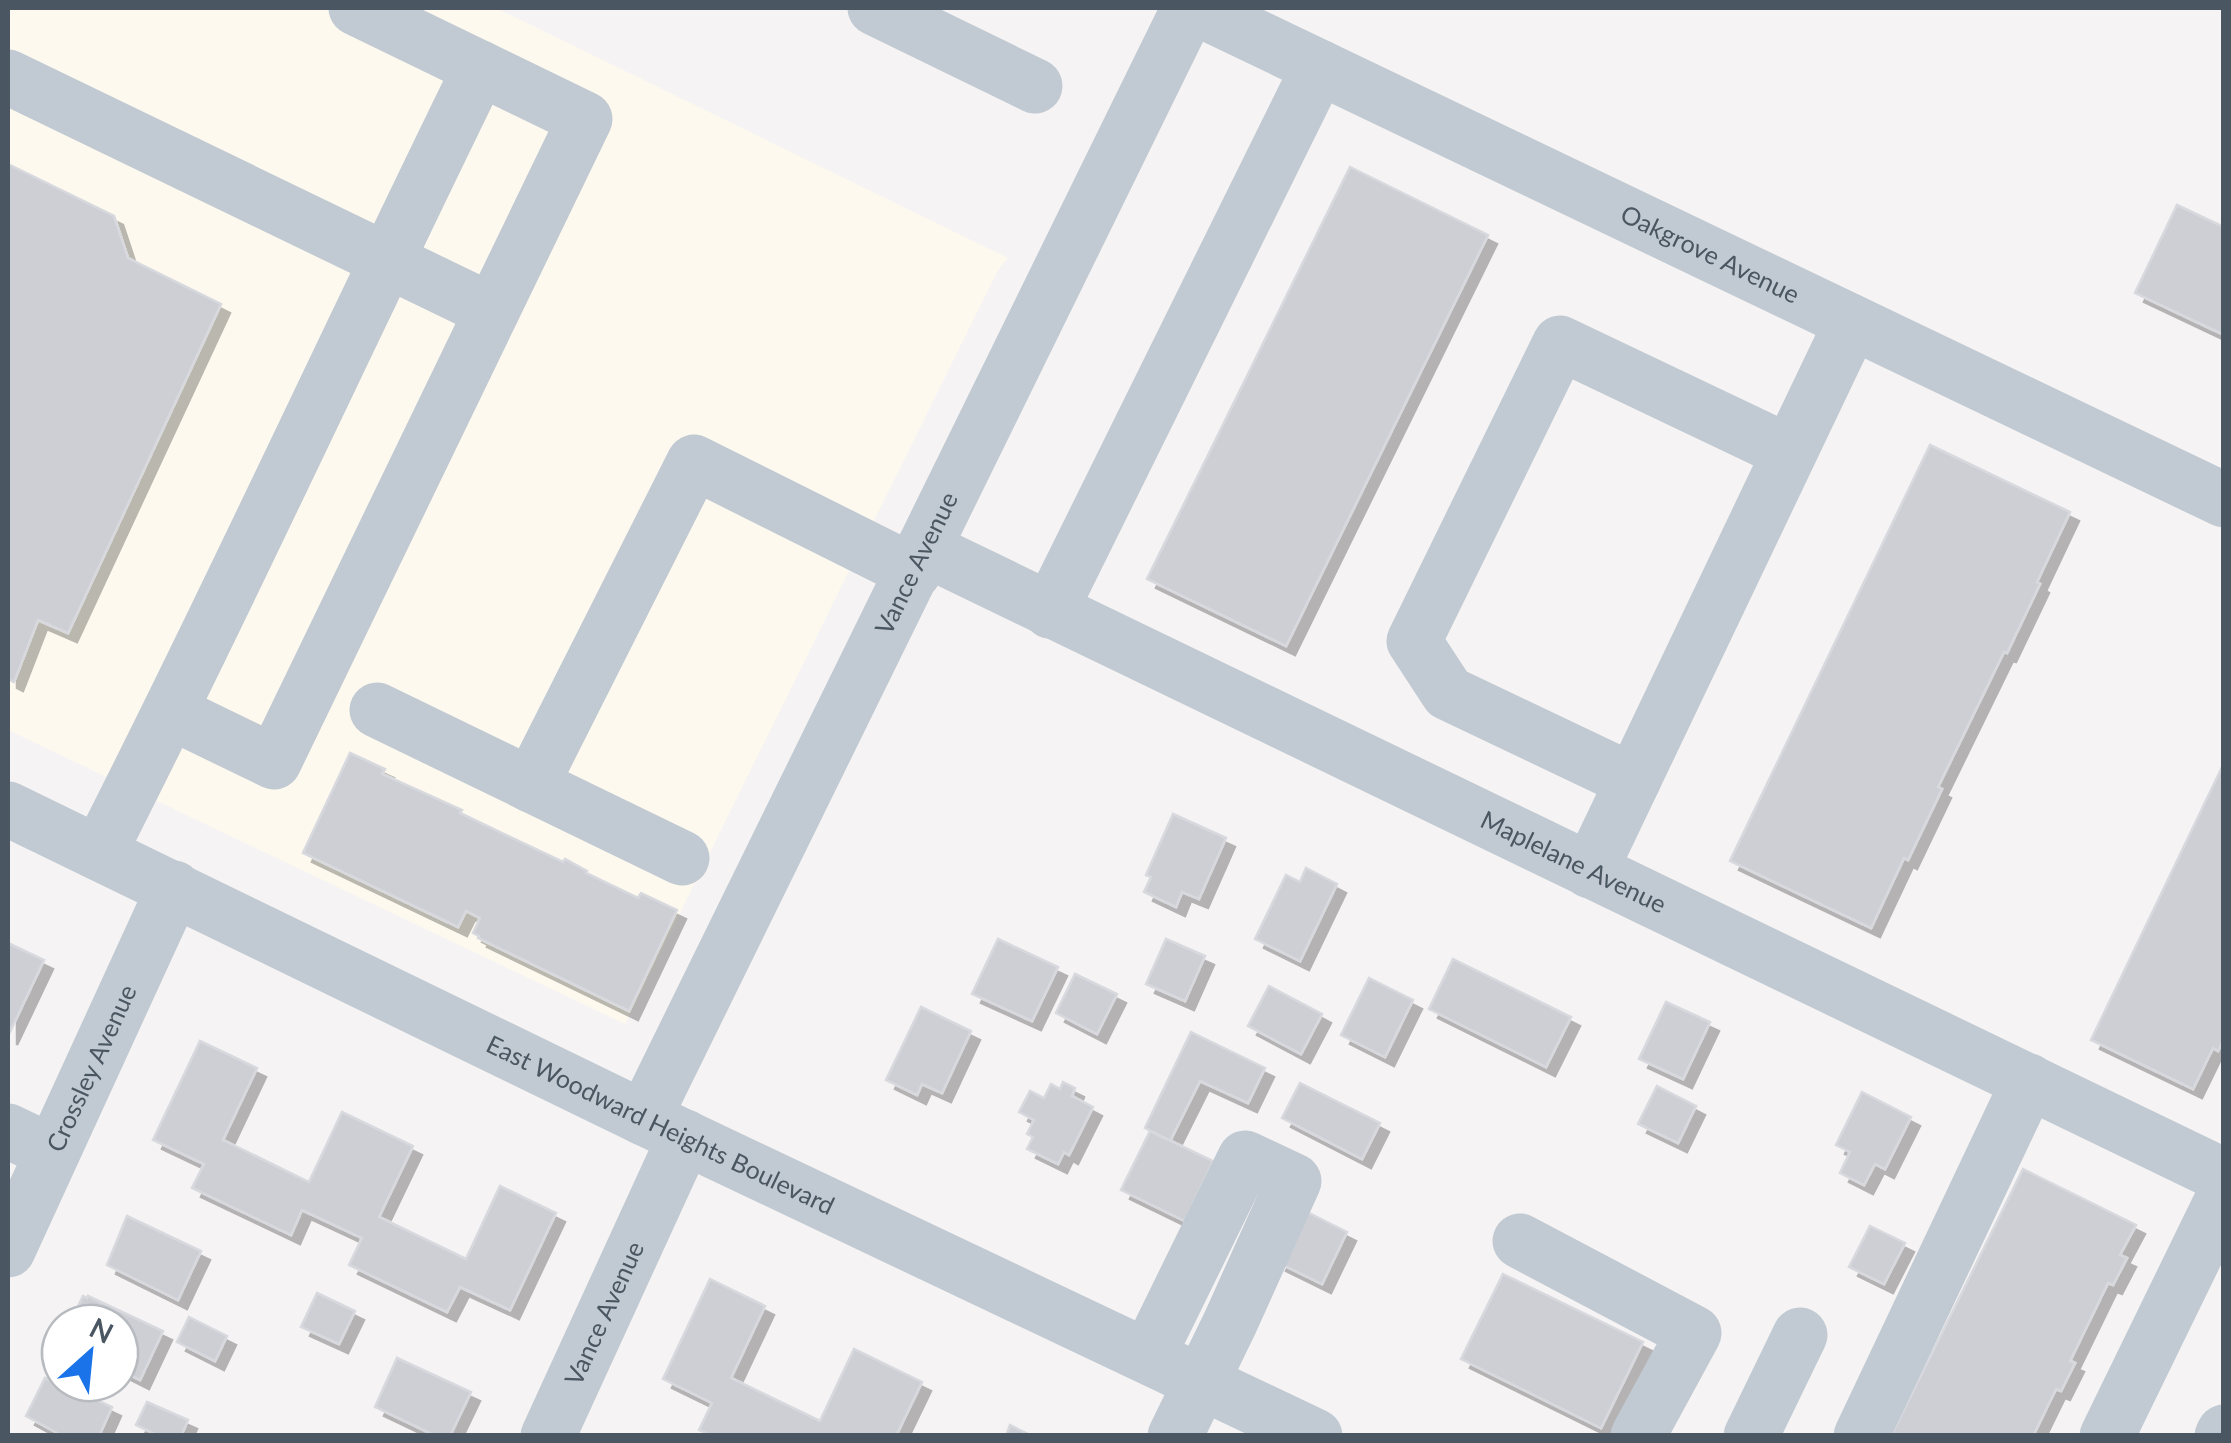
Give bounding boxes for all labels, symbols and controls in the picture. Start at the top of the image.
street label: Oakgrove Avenue [1616,198,1805,309]
street label: Vance Avenue [868,487,963,639]
street label: Maplelane Avenue [1476,804,1671,919]
street label: Crossley Avenue [39,979,142,1156]
street label: East Woodward Heights Boulevard [482,1028,840,1220]
street label: Vance Avenue [557,1236,649,1389]
north arrow [40,1303,140,1403]
text: N [84,1310,119,1350]

